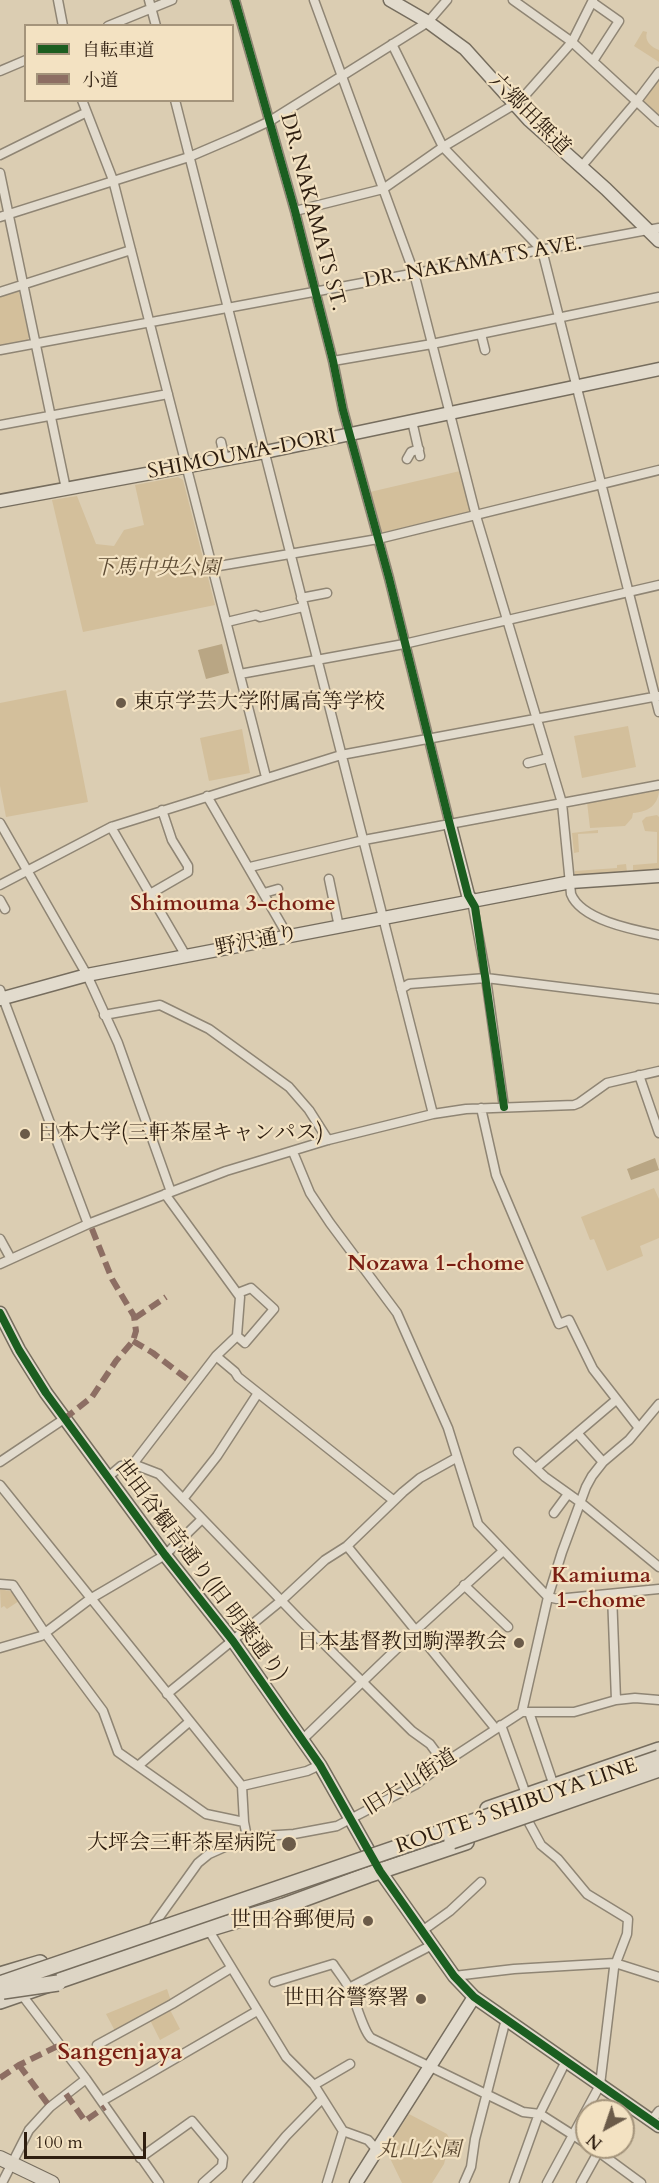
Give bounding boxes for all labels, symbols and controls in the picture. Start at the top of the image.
legend [24,24,234,102]
text: 自転車道 [82,38,154,63]
text: 小道 [82,68,118,93]
street label: 六郷田無道 [483,69,575,161]
street label: DR. NAKAMATS ST. [273,110,351,314]
street label: DR. NAKAMATS AVE. [362,231,584,295]
street label: SHIMOUMA-DORI [146,424,338,486]
park label: 下馬中央公園 [94,556,220,582]
place label: 東京学芸大学附属高等学校 [133,690,385,716]
marker: 東京学芸大学附属高等学校 [114,696,128,710]
district label: Shimouma 3-chome [130,892,336,918]
street label: 野沢通り [213,922,301,962]
place label: 日本大学(三軒茶屋キャンパス) [37,1121,323,1147]
marker: 日本大学(三軒茶屋キャンパス) [18,1127,32,1141]
district label: Nozawa 1-chome [347,1252,525,1278]
street label: 世田谷観音通り(旧 明薬通り) [108,1455,292,1687]
district label: Kamiuma 1-chome [551,1564,651,1616]
place label: 日本基督教団駒澤教会 [297,1630,507,1656]
marker: 日本基督教団駒澤教会 [512,1636,526,1650]
street label: 旧大山街道 [360,1744,462,1822]
street label: ROUTE 3 SHIBUYA LINE [393,1754,641,1860]
place label: 大坪会三軒茶屋病院 [87,1831,276,1857]
marker: 大坪会三軒茶屋病院 [280,1835,298,1853]
place label: 世田谷郵便局 [230,1908,356,1934]
marker: 世田谷郵便局 [361,1914,375,1928]
place label: 世田谷警察署 [283,1986,409,2012]
marker: 世田谷警察署 [414,1992,428,2006]
district label: Sangenjaya [58,2039,182,2067]
north arrow [575,2099,635,2159]
scale bar [27,2120,148,2158]
text: N [582,2128,607,2154]
text: 100 m [35,2130,83,2155]
park label: 丸山公園 [377,2138,461,2164]

